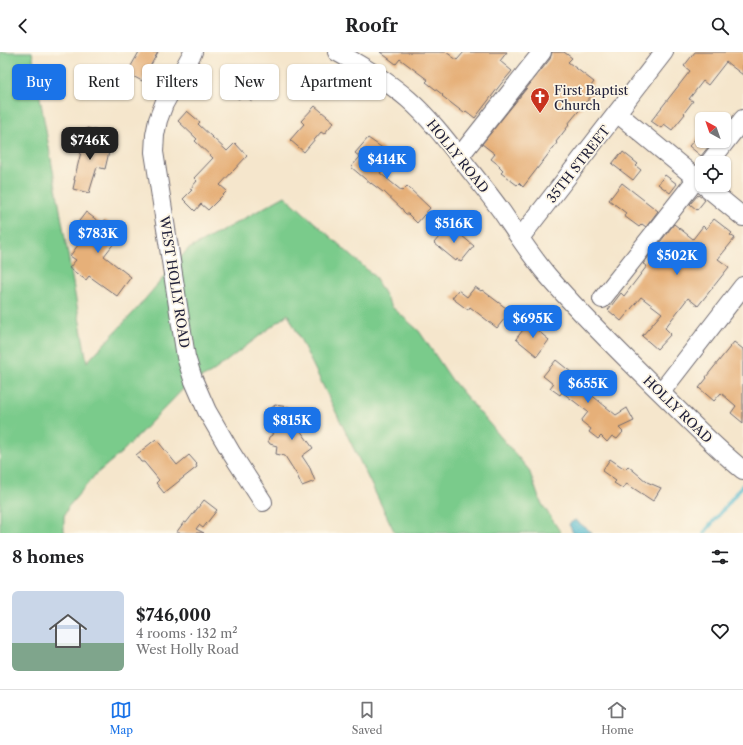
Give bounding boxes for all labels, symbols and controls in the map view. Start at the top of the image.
icon: back [12,15,34,37]
text: Roofr [345,15,398,37]
icon: search [709,15,731,37]
chip: Buy [12,64,66,100]
chip: Rent [74,64,134,100]
chip: Filters [142,64,212,100]
chip: New [220,64,279,100]
chip: Apartment [287,64,386,100]
place label: First Baptist Church [554,82,629,113]
church icon: First Baptist Church [529,86,551,114]
north arrow [695,112,731,148]
map controls [695,112,731,192]
street label: HOLLY ROAD [424,116,492,196]
street label: 35TH STREET [543,122,613,206]
pin: $746K [62,127,118,161]
text: $746K [70,132,110,148]
pin: $414K [359,146,415,180]
text: $414K [368,151,406,167]
button: locate [695,156,731,192]
pin: $516K [426,210,482,244]
street label: WEST HOLLY ROAD [156,214,193,349]
text: $516K [435,215,473,231]
pin: $783K [70,220,126,254]
text: $783K [78,225,118,241]
pin: $502K [649,242,705,276]
text: $502K [657,247,697,263]
pin: $695K [505,305,561,339]
text: $695K [513,310,553,326]
pin: $655K [560,370,616,404]
street label: HOLLY ROAD [640,372,716,446]
text: $655K [568,375,608,391]
pin: $815K [264,407,320,441]
text: $815K [273,412,311,428]
icon: filters [709,546,731,568]
text: 8 homes [12,547,84,567]
text: $746,000 [136,605,211,625]
icon: home [44,607,92,655]
icon: heart [709,620,731,642]
text: 4 rooms · 132 m² [136,625,238,641]
text: West Holly Road [136,641,239,657]
tab: Map [109,699,133,737]
tab: Saved [352,699,382,737]
tab: Home [601,699,634,737]

